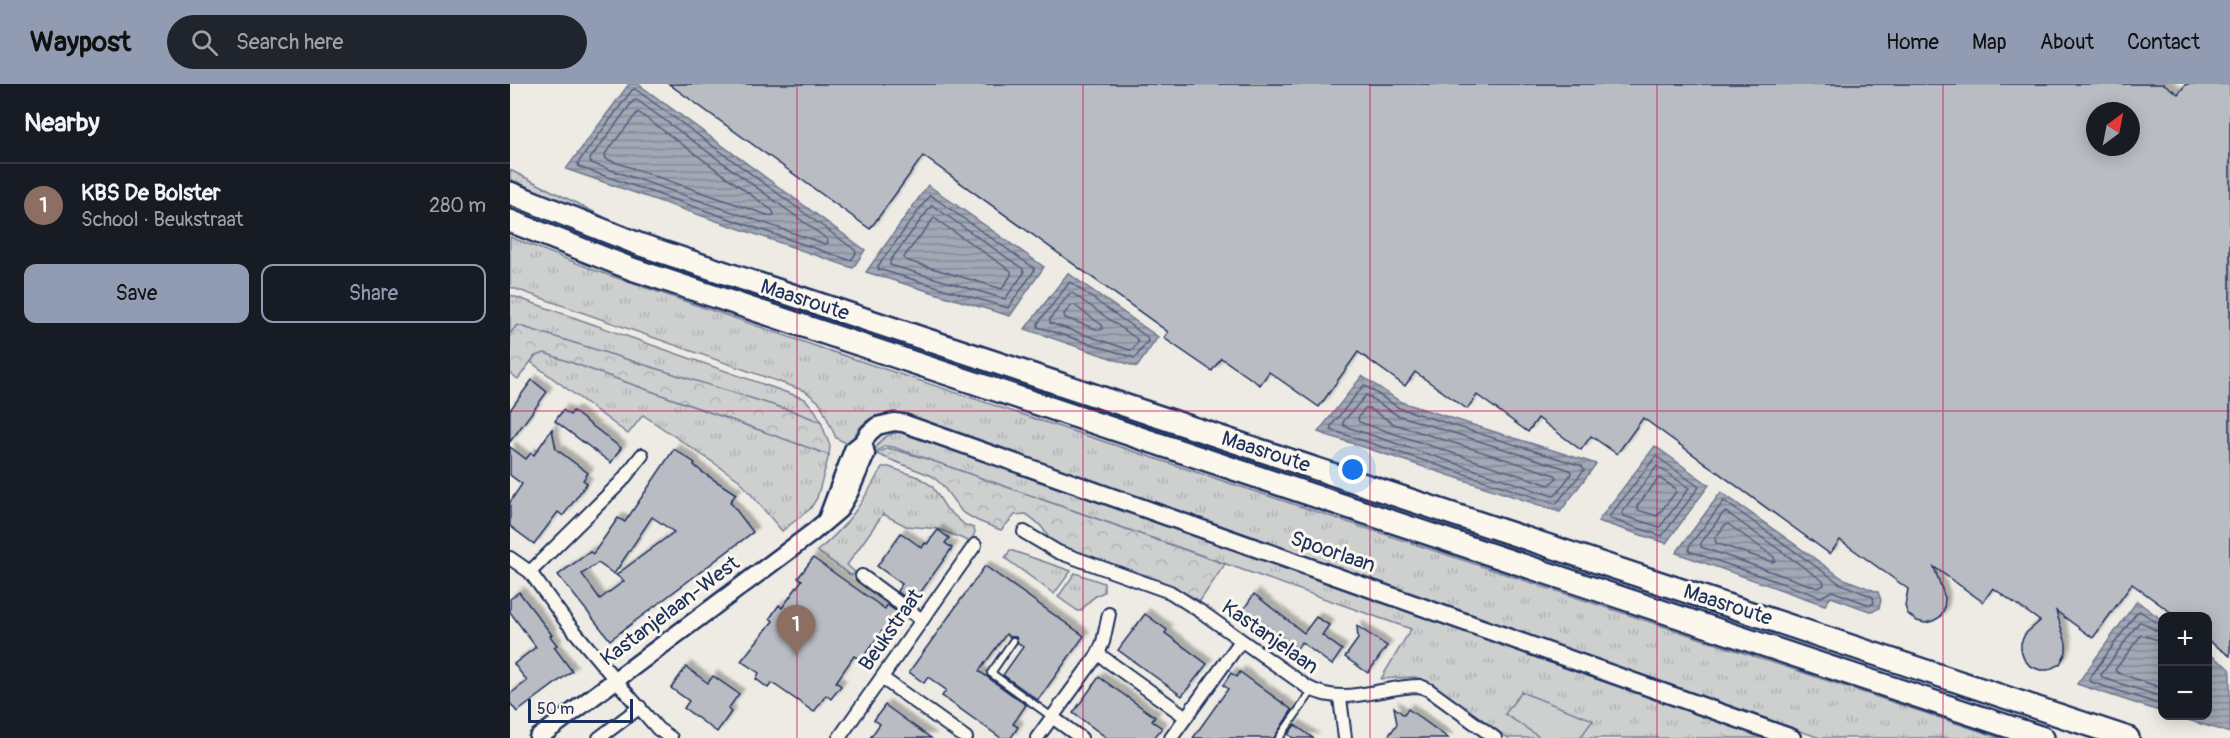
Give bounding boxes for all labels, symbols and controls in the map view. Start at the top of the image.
search box [167,15,587,69]
text: Waypost [30,25,131,60]
icon: search [188,26,221,59]
text: Search here [236,28,343,56]
text: Home [1886,29,1939,56]
text: Map [1972,29,2007,56]
text: About [2040,29,2094,56]
text: Contact [2127,29,2200,56]
north arrow [2086,102,2140,156]
text: Nearby [24,107,100,139]
text: KBS De Bolster [81,179,221,207]
text: 1 [40,193,47,218]
text: 280 m [429,193,486,218]
text: School · Beukstraat [81,207,243,232]
button: Save [24,264,249,323]
button: Share [261,264,486,323]
street label: Maasroute [757,273,853,327]
street label: Maasroute [1218,425,1314,479]
your location [1338,455,1367,484]
street label: Spoorlaan [1287,525,1379,579]
street label: Kastanjelaan-West [595,550,745,672]
street label: Maasroute [1680,578,1776,632]
street label: Beukstraat [853,583,929,676]
street label: Kastanjelaan [1216,594,1324,680]
pin: 1 [776,606,816,655]
map controls [2158,612,2212,720]
button: + [2158,612,2212,666]
button: − [2158,666,2212,720]
scale bar [528,696,633,724]
text: 50 m [537,699,574,719]

